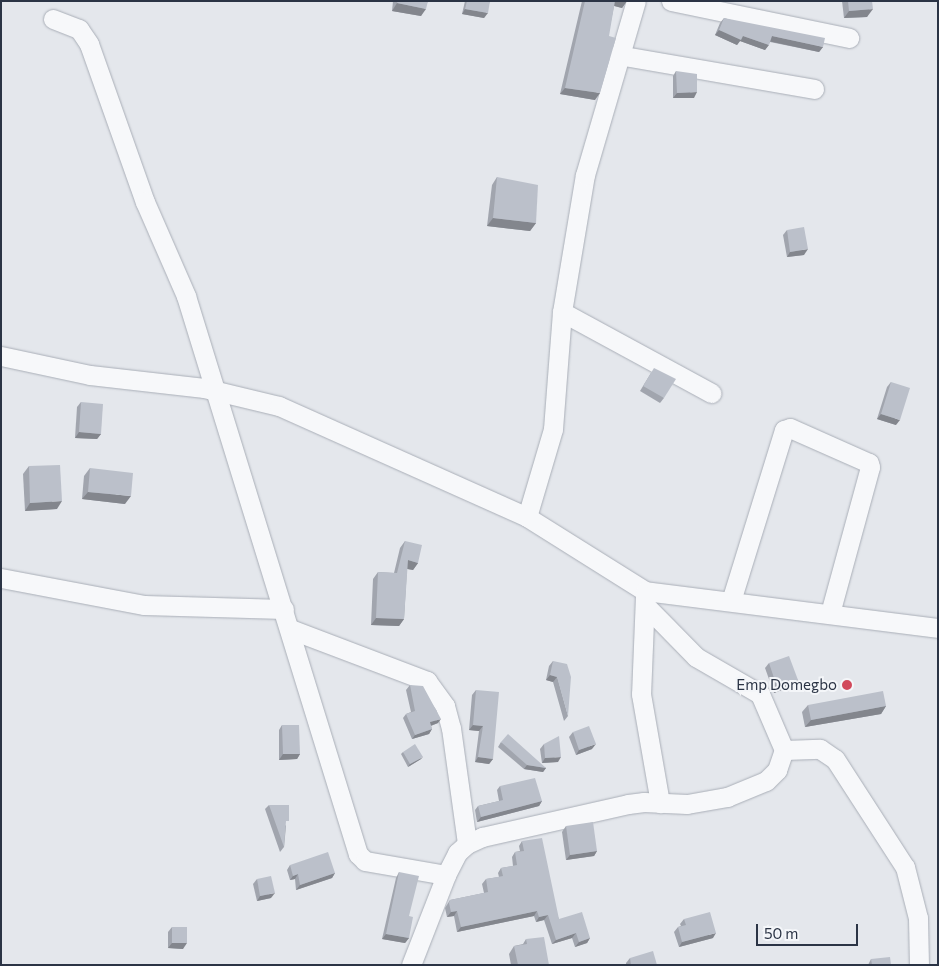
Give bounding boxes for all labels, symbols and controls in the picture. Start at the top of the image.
place label: Emp Domegbo [736,676,837,694]
marker: Emp Domegbo [841,679,853,691]
scale bar [759,914,862,946]
text: 50 m [764,924,798,942]

